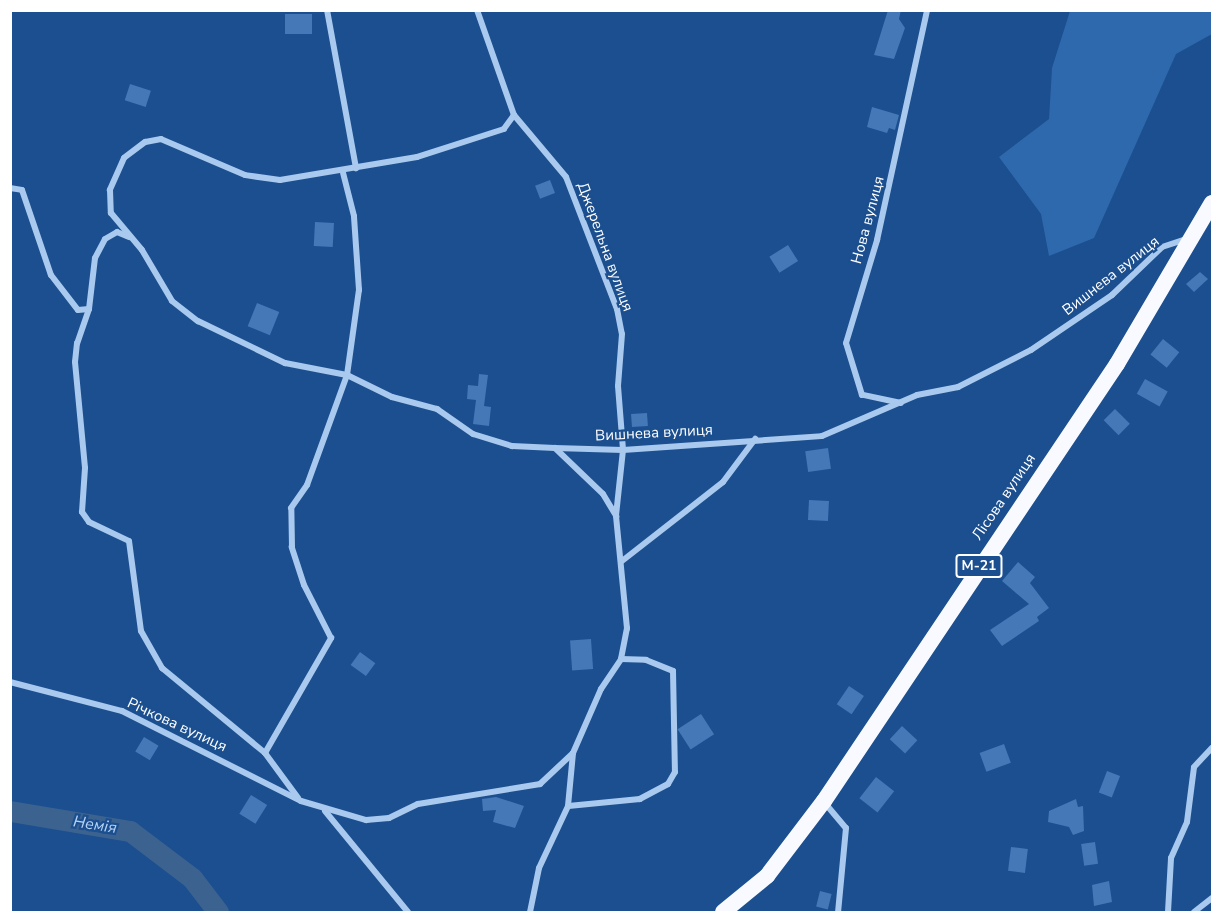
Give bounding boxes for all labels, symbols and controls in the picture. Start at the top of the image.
street label: Нова вулиця [848,174,888,266]
street label: Джерельна вулиця [573,180,637,314]
street label: Вишнева вулиця [1059,233,1163,319]
street label: Вишнева вулиця [595,421,713,445]
street label: Лісова вулиця [968,450,1040,544]
road number: М-21 [955,555,1003,577]
street label: Річкова вулиця [124,694,230,756]
water label: Немія [72,812,118,838]

